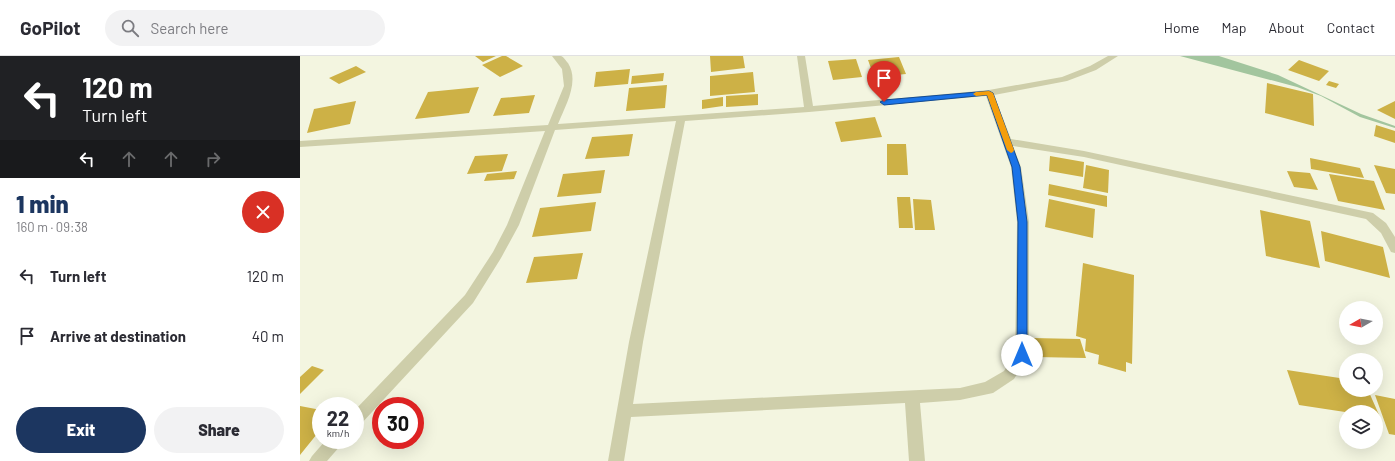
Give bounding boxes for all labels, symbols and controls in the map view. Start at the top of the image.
search box [105,10,385,46]
text: GoPilot [20,16,81,39]
icon: search [119,17,141,39]
text: Search here [151,19,229,37]
text: Home [1164,19,1200,36]
text: Map [1222,19,1246,36]
text: About [1268,19,1305,36]
text: Contact [1327,19,1375,36]
pin [867,61,901,102]
icon: arrive [873,67,895,89]
text: 120 m [82,70,153,104]
icon: left [16,72,68,124]
text: Turn left [82,104,148,126]
icon: left [76,148,98,170]
icon: ahead [118,148,140,170]
icon: ahead [160,148,182,170]
icon: right [202,148,224,170]
text: 1 min [16,189,69,218]
button: close [242,191,284,233]
text: 160 m · 09:38 [16,219,88,235]
icon: left [16,265,38,287]
text: Turn left [50,267,106,285]
text: 120 m [247,267,284,285]
north arrow [1339,301,1383,345]
map controls [1339,301,1383,449]
icon: arrive [16,325,38,347]
text: Arrive at destination [50,327,186,345]
text: 40 m [252,327,284,345]
position arrow [1001,334,1043,376]
button: search [1339,353,1383,397]
speed limit sign: 30 [372,397,424,449]
button: layers [1339,405,1383,449]
text: 22 [327,406,349,430]
button: Exit [16,407,146,453]
button: Share [154,407,284,453]
text: km/h [327,427,349,439]

